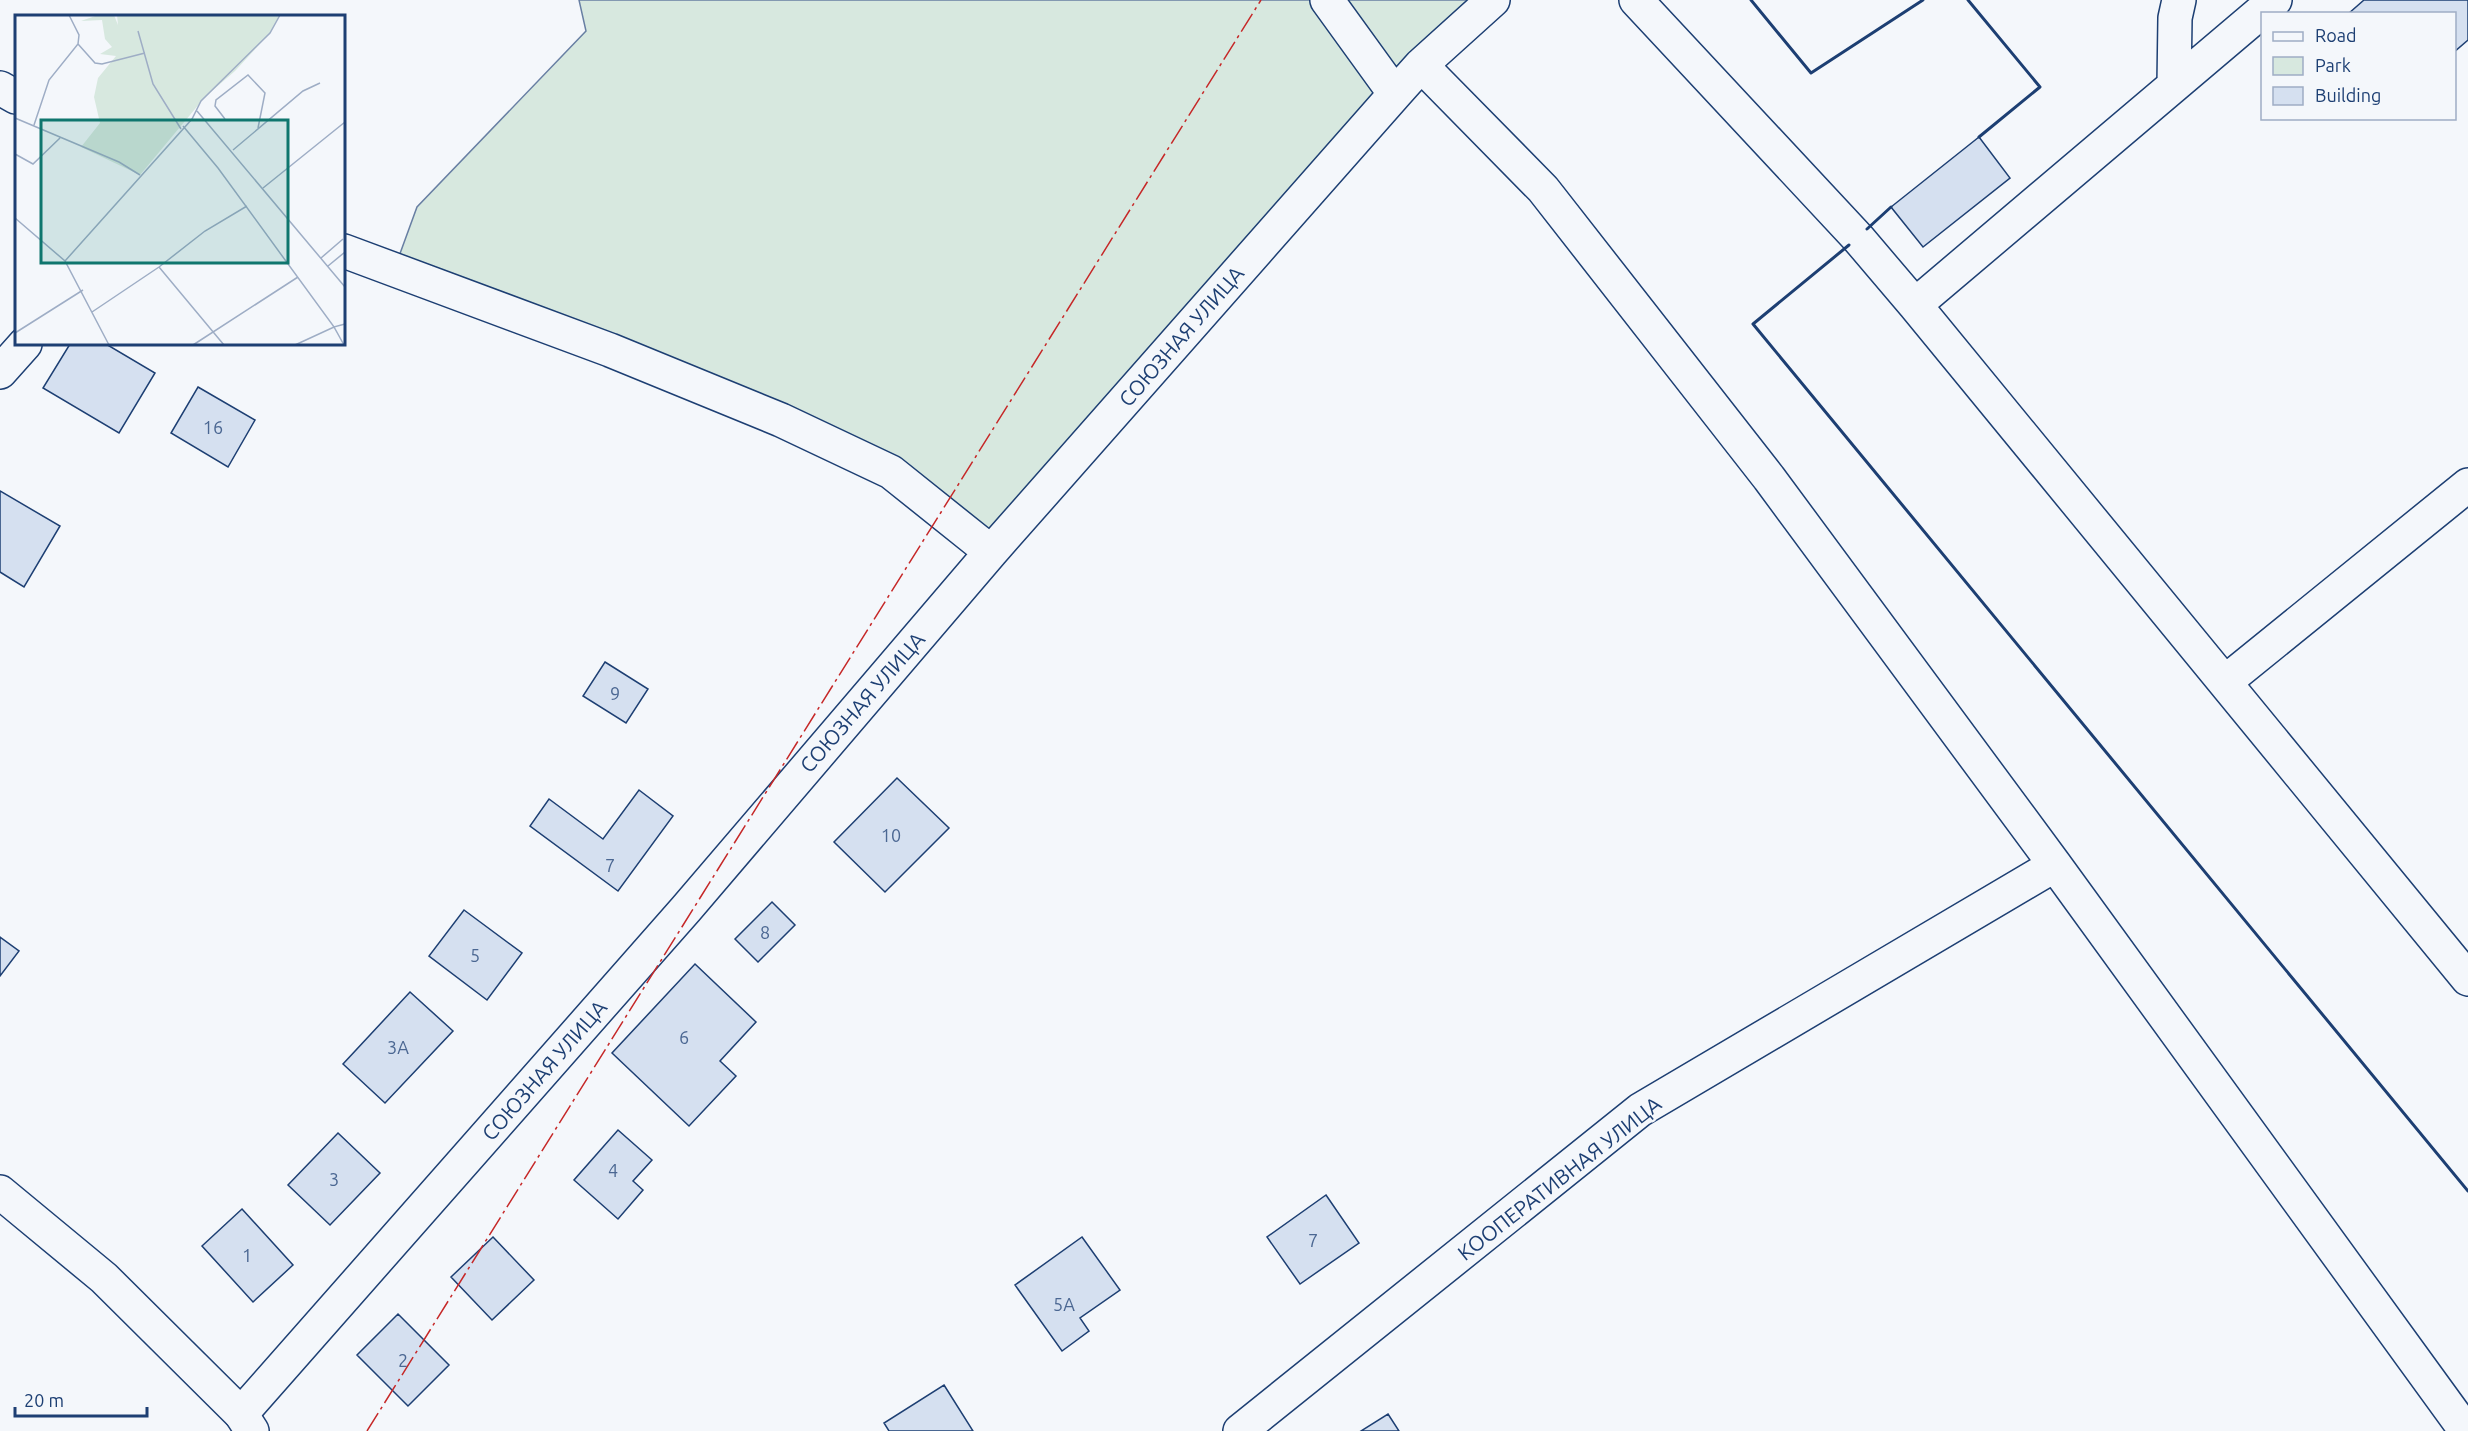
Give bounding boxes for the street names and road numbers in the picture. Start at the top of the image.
street label: СОЮЗНАЯ УЛИЦА [1114,261,1248,411]
street label: СОЮЗНАЯ УЛИЦА [795,627,929,777]
street label: СОЮЗНАЯ УЛИЦА [477,995,611,1145]
street label: КООПЕРАТИВНАЯ УЛИЦА [1453,1091,1666,1265]

